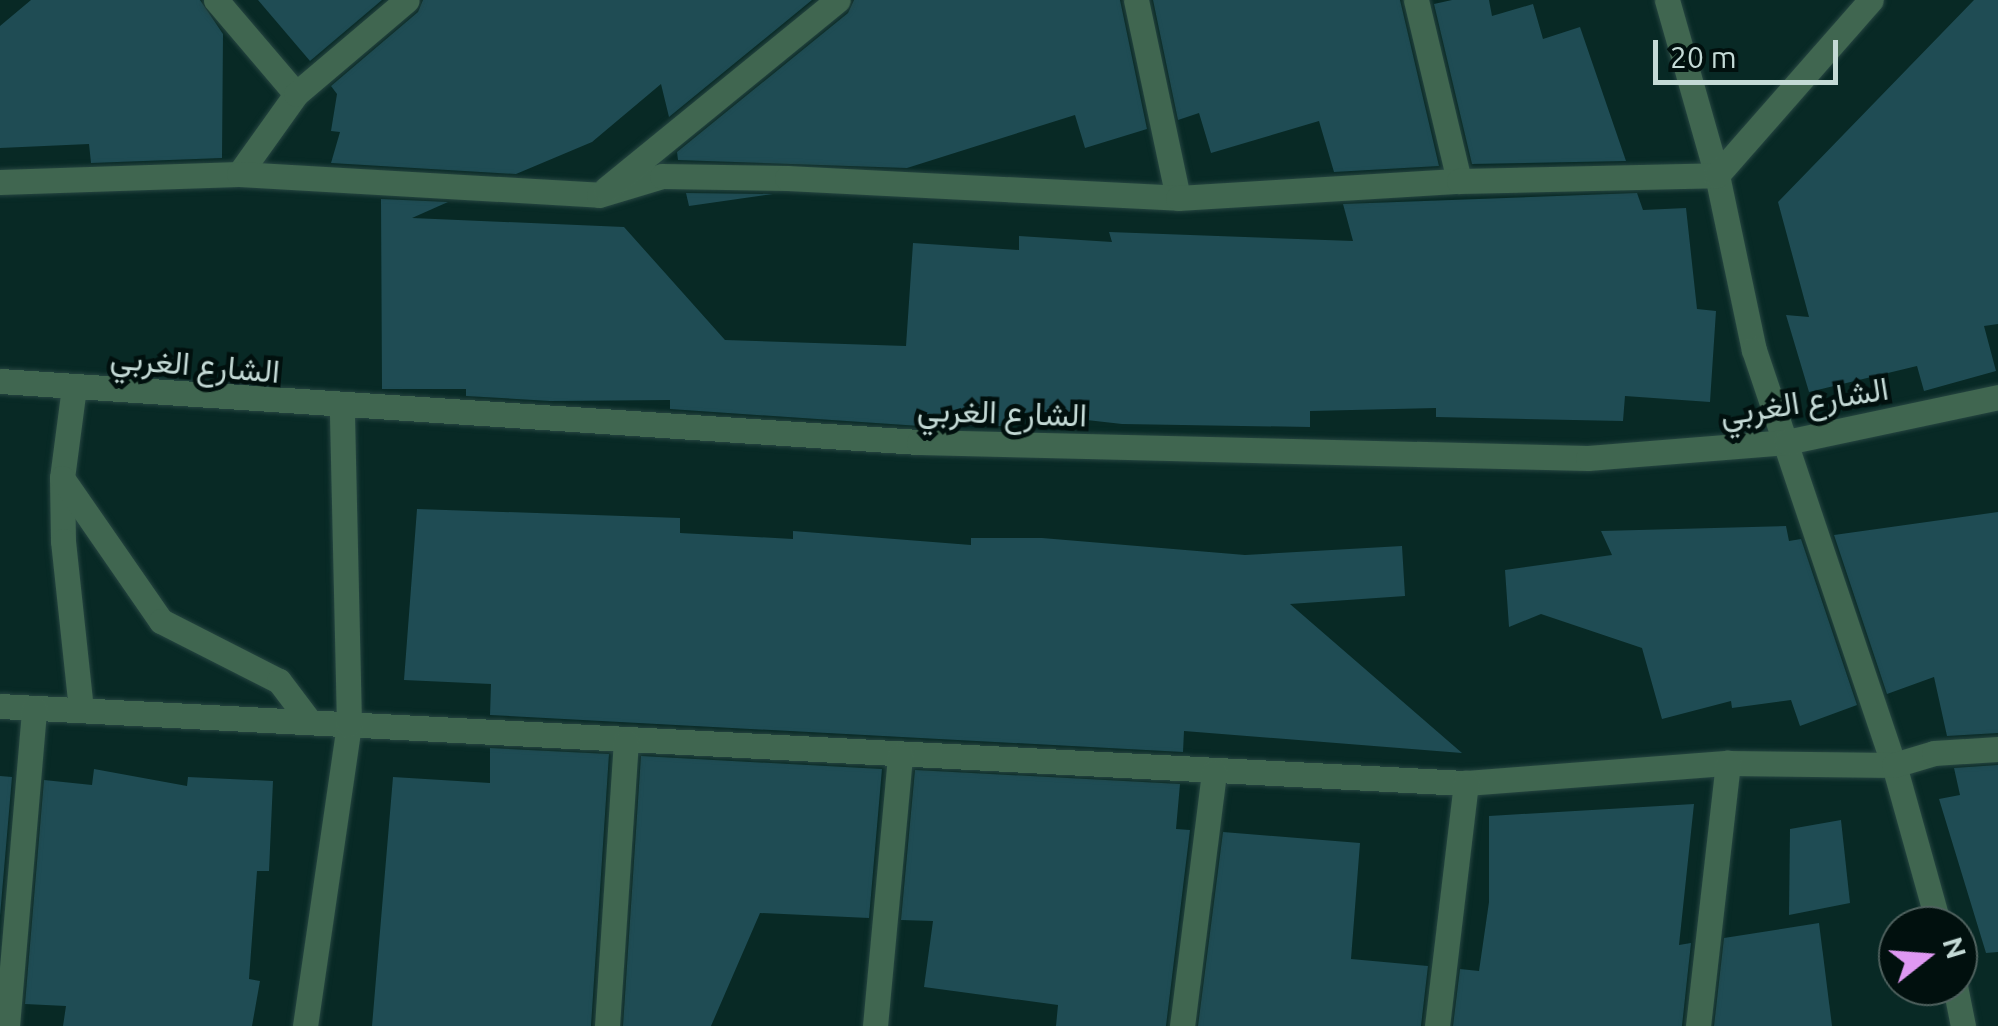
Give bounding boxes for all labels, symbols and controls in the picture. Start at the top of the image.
scale bar [1658,20,1843,82]
text: 20 m [1670,40,1737,74]
street label: الشارع الغربي [109,337,281,391]
street label: الشارع الغربي [1717,369,1891,433]
street label: الشارع الغربي [916,390,1088,434]
north arrow [1878,906,1978,1006]
text: N [1937,933,1973,962]

